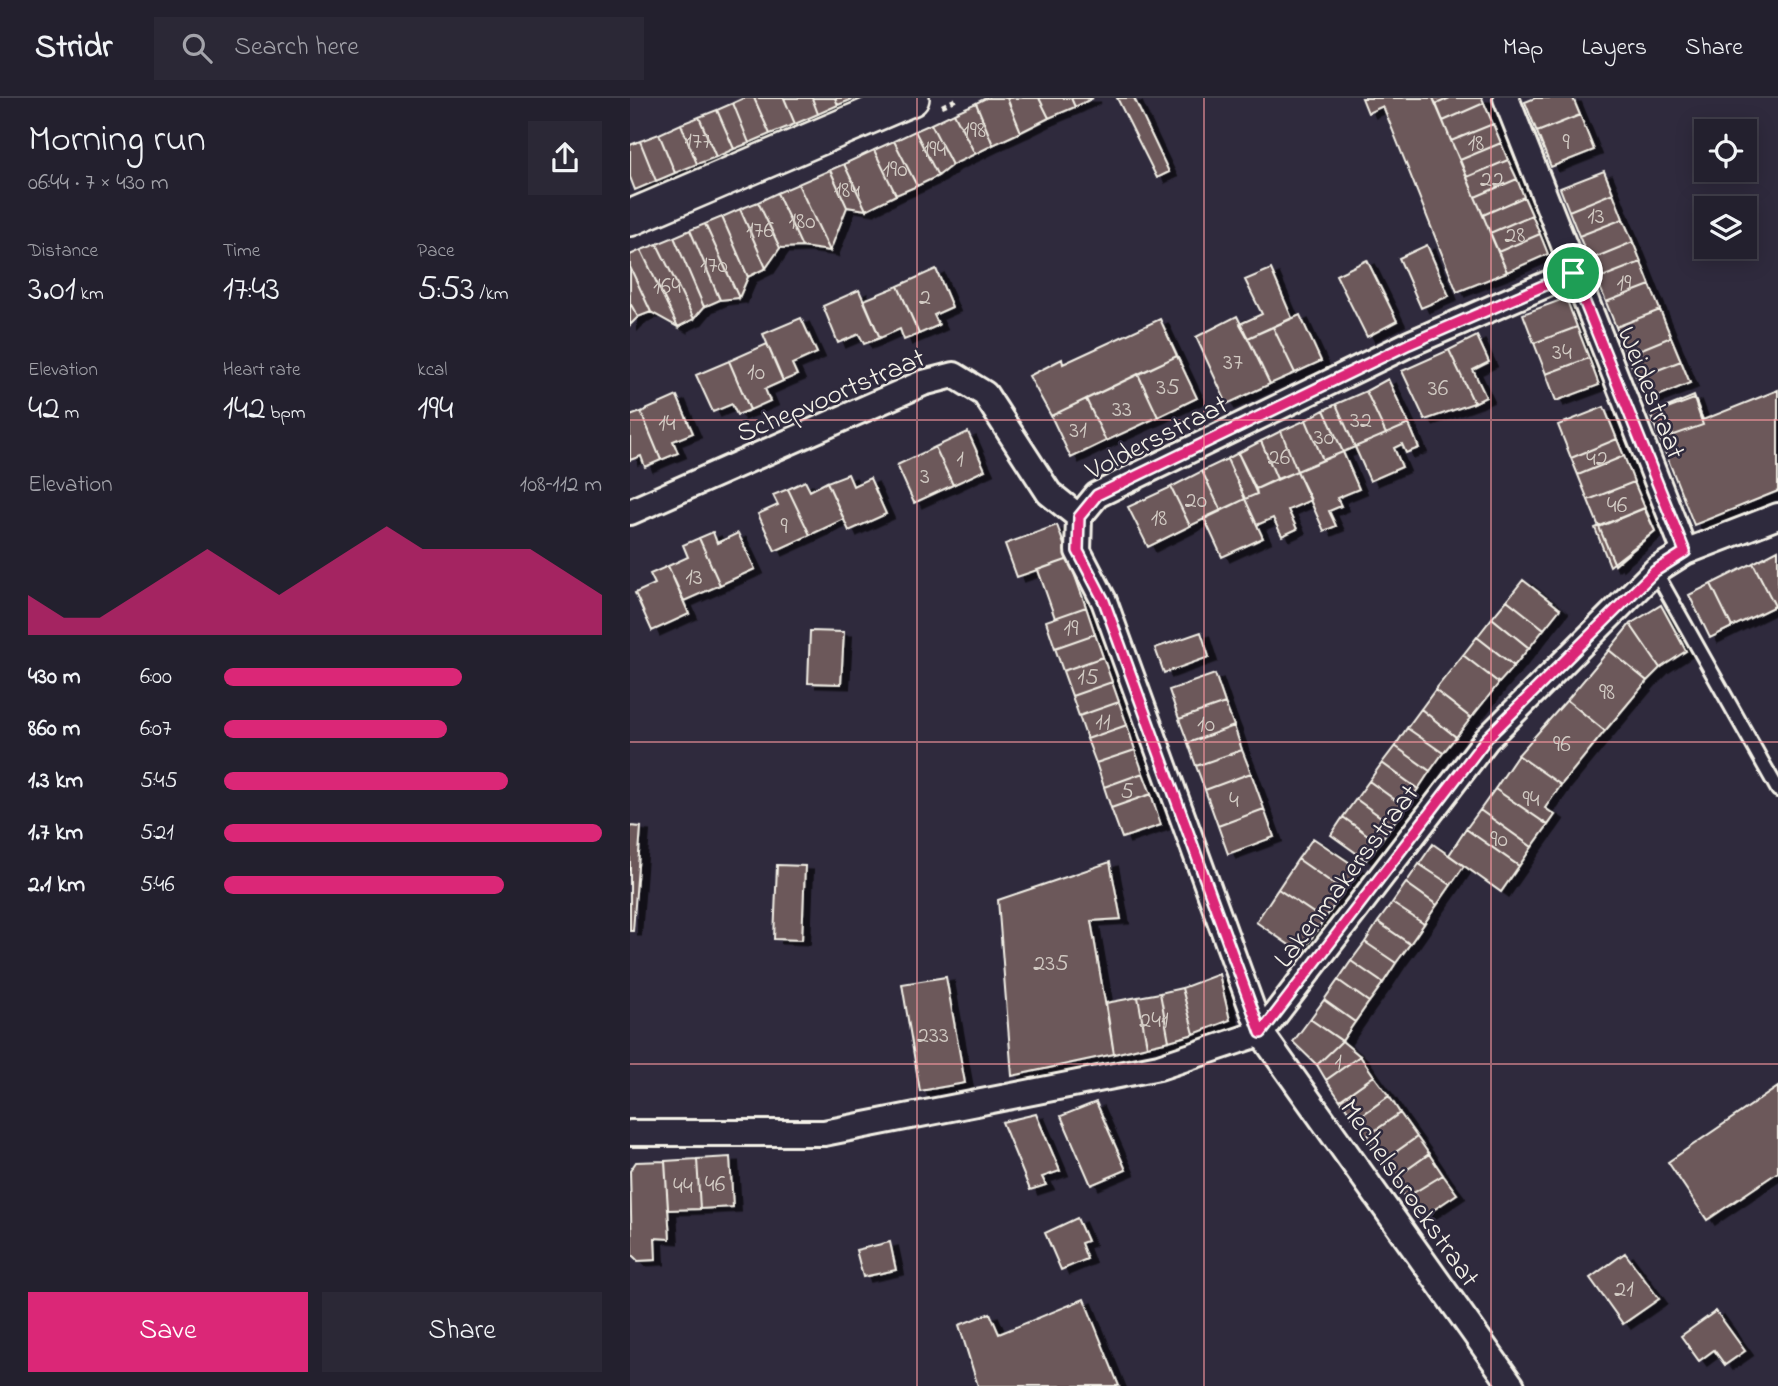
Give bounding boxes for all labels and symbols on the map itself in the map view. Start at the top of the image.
house number: 198 [962,114,986,149]
house number: 177 [684,125,712,160]
house number: 9 [1562,126,1570,161]
house number: 18 [1468,127,1484,162]
house number: 194 [922,133,946,168]
house number: 190 [882,153,908,188]
house number: 22 [1480,163,1504,198]
house number: 184 [834,174,860,209]
house number: 13 [1587,200,1605,235]
house number: 180 [789,205,816,240]
house number: 176 [746,214,774,249]
house number: 28 [1505,219,1525,254]
pin [1543,243,1603,303]
house number: 170 [700,249,728,284]
house number: 19 [1617,267,1632,302]
house number: 164 [653,270,681,305]
house number: 2 [919,281,931,316]
street label: Weidestraat [1605,321,1695,466]
house number: 34 [1552,336,1572,371]
street label: Schepvoortstraat [731,339,932,455]
house number: 37 [1223,346,1243,381]
house number: 10 [747,356,765,391]
house number: 35 [1156,371,1180,406]
house number: 36 [1428,372,1449,407]
street label: Voldersstraat [1078,386,1236,493]
house number: 33 [1112,393,1132,428]
house number: 32 [1350,404,1372,439]
house number: 14 [658,407,676,442]
house number: 31 [1069,414,1087,449]
house number: 30 [1314,421,1334,456]
house number: 26 [1268,441,1291,476]
house number: 42 [1586,442,1608,477]
house number: 1 [956,443,964,478]
house number: 3 [920,460,930,495]
house number: 20 [1185,484,1207,519]
house number: 46 [1607,489,1628,524]
house number: 18 [1151,502,1167,537]
house number: 9 [780,510,788,545]
house number: 13 [685,561,703,596]
house number: 19 [1064,612,1079,647]
house number: 15 [1077,661,1099,696]
house number: 98 [1599,676,1615,711]
house number: 11 [1095,706,1111,741]
house number: 10 [1197,708,1215,743]
house number: 96 [1553,728,1571,763]
house number: 5 [1120,775,1134,810]
street label: Lakenmakersstraat [1265,777,1431,978]
house number: 94 [1522,783,1540,818]
house number: 4 [1229,784,1239,819]
house number: 90 [1490,823,1508,858]
house number: 235 [1033,947,1069,982]
house number: 241 [1139,1004,1169,1039]
house number: 233 [917,1019,949,1054]
house number: 1 [1334,1046,1342,1081]
street label: Mechelsbroekstraat [1328,1091,1488,1297]
house number: 46 [705,1168,726,1203]
house number: 44 [673,1170,693,1205]
house number: 21 [1614,1273,1634,1308]

